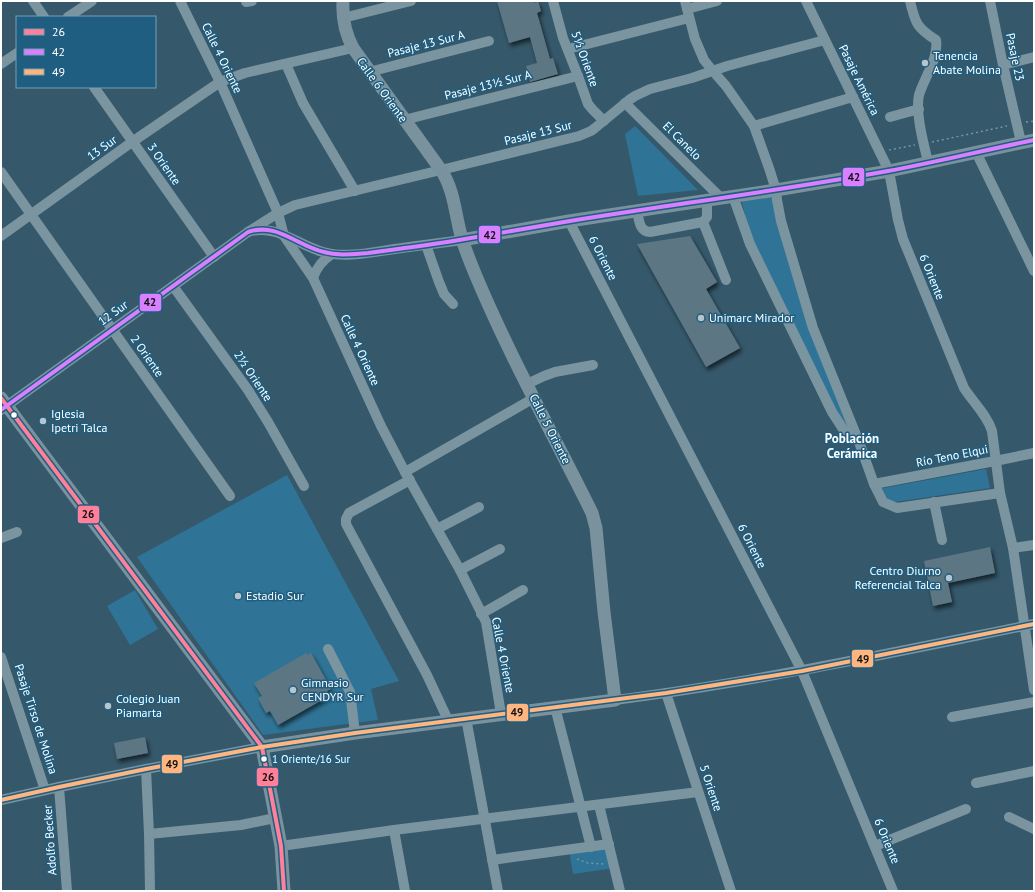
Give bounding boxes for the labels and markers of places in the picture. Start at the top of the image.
place label: Tenencia Abate Molina [933,48,1001,77]
marker: Tenencia Abate Molina [920,58,930,68]
place label: Unimarc Mirador [709,310,794,325]
marker: Unimarc Mirador [696,313,706,323]
place label: Iglesia Ipetri Talca [51,406,108,435]
unlabelled marker [9,410,19,420]
marker: Iglesia Ipetri Talca [38,416,48,426]
place label: Centro Diurno Referencial Talca [855,563,941,592]
marker: Centro Diurno Referencial Talca [944,573,954,583]
place label: Estadio Sur [246,588,304,603]
marker: Estadio Sur [233,591,243,601]
place label: Gimnasio CENDYR Sur [301,675,364,704]
marker: Gimnasio CENDYR Sur [288,685,298,695]
place label: Colegio Juan Piamarta [116,691,180,720]
marker: Colegio Juan Piamarta [103,701,113,711]
place label: 1 Oriente/16 Sur [272,752,351,766]
marker: 1 Oriente/16 Sur [259,754,269,764]

